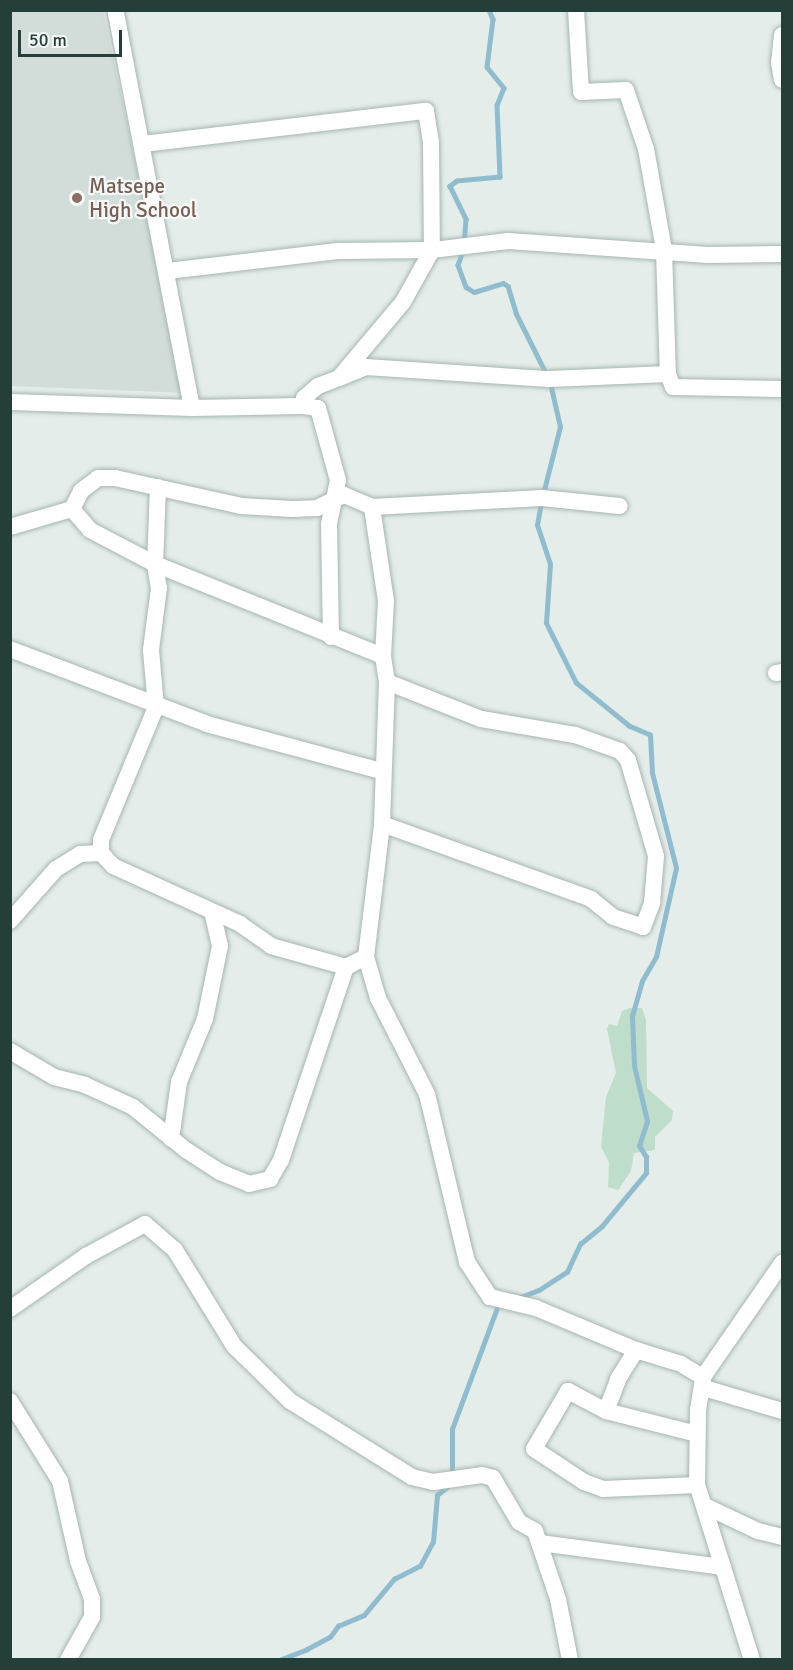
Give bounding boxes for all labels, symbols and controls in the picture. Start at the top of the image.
scale bar [21,18,124,56]
text: 50 m [29,29,67,51]
place label: Matsepe High School [89,173,197,223]
marker: Matsepe High School [70,191,84,205]

